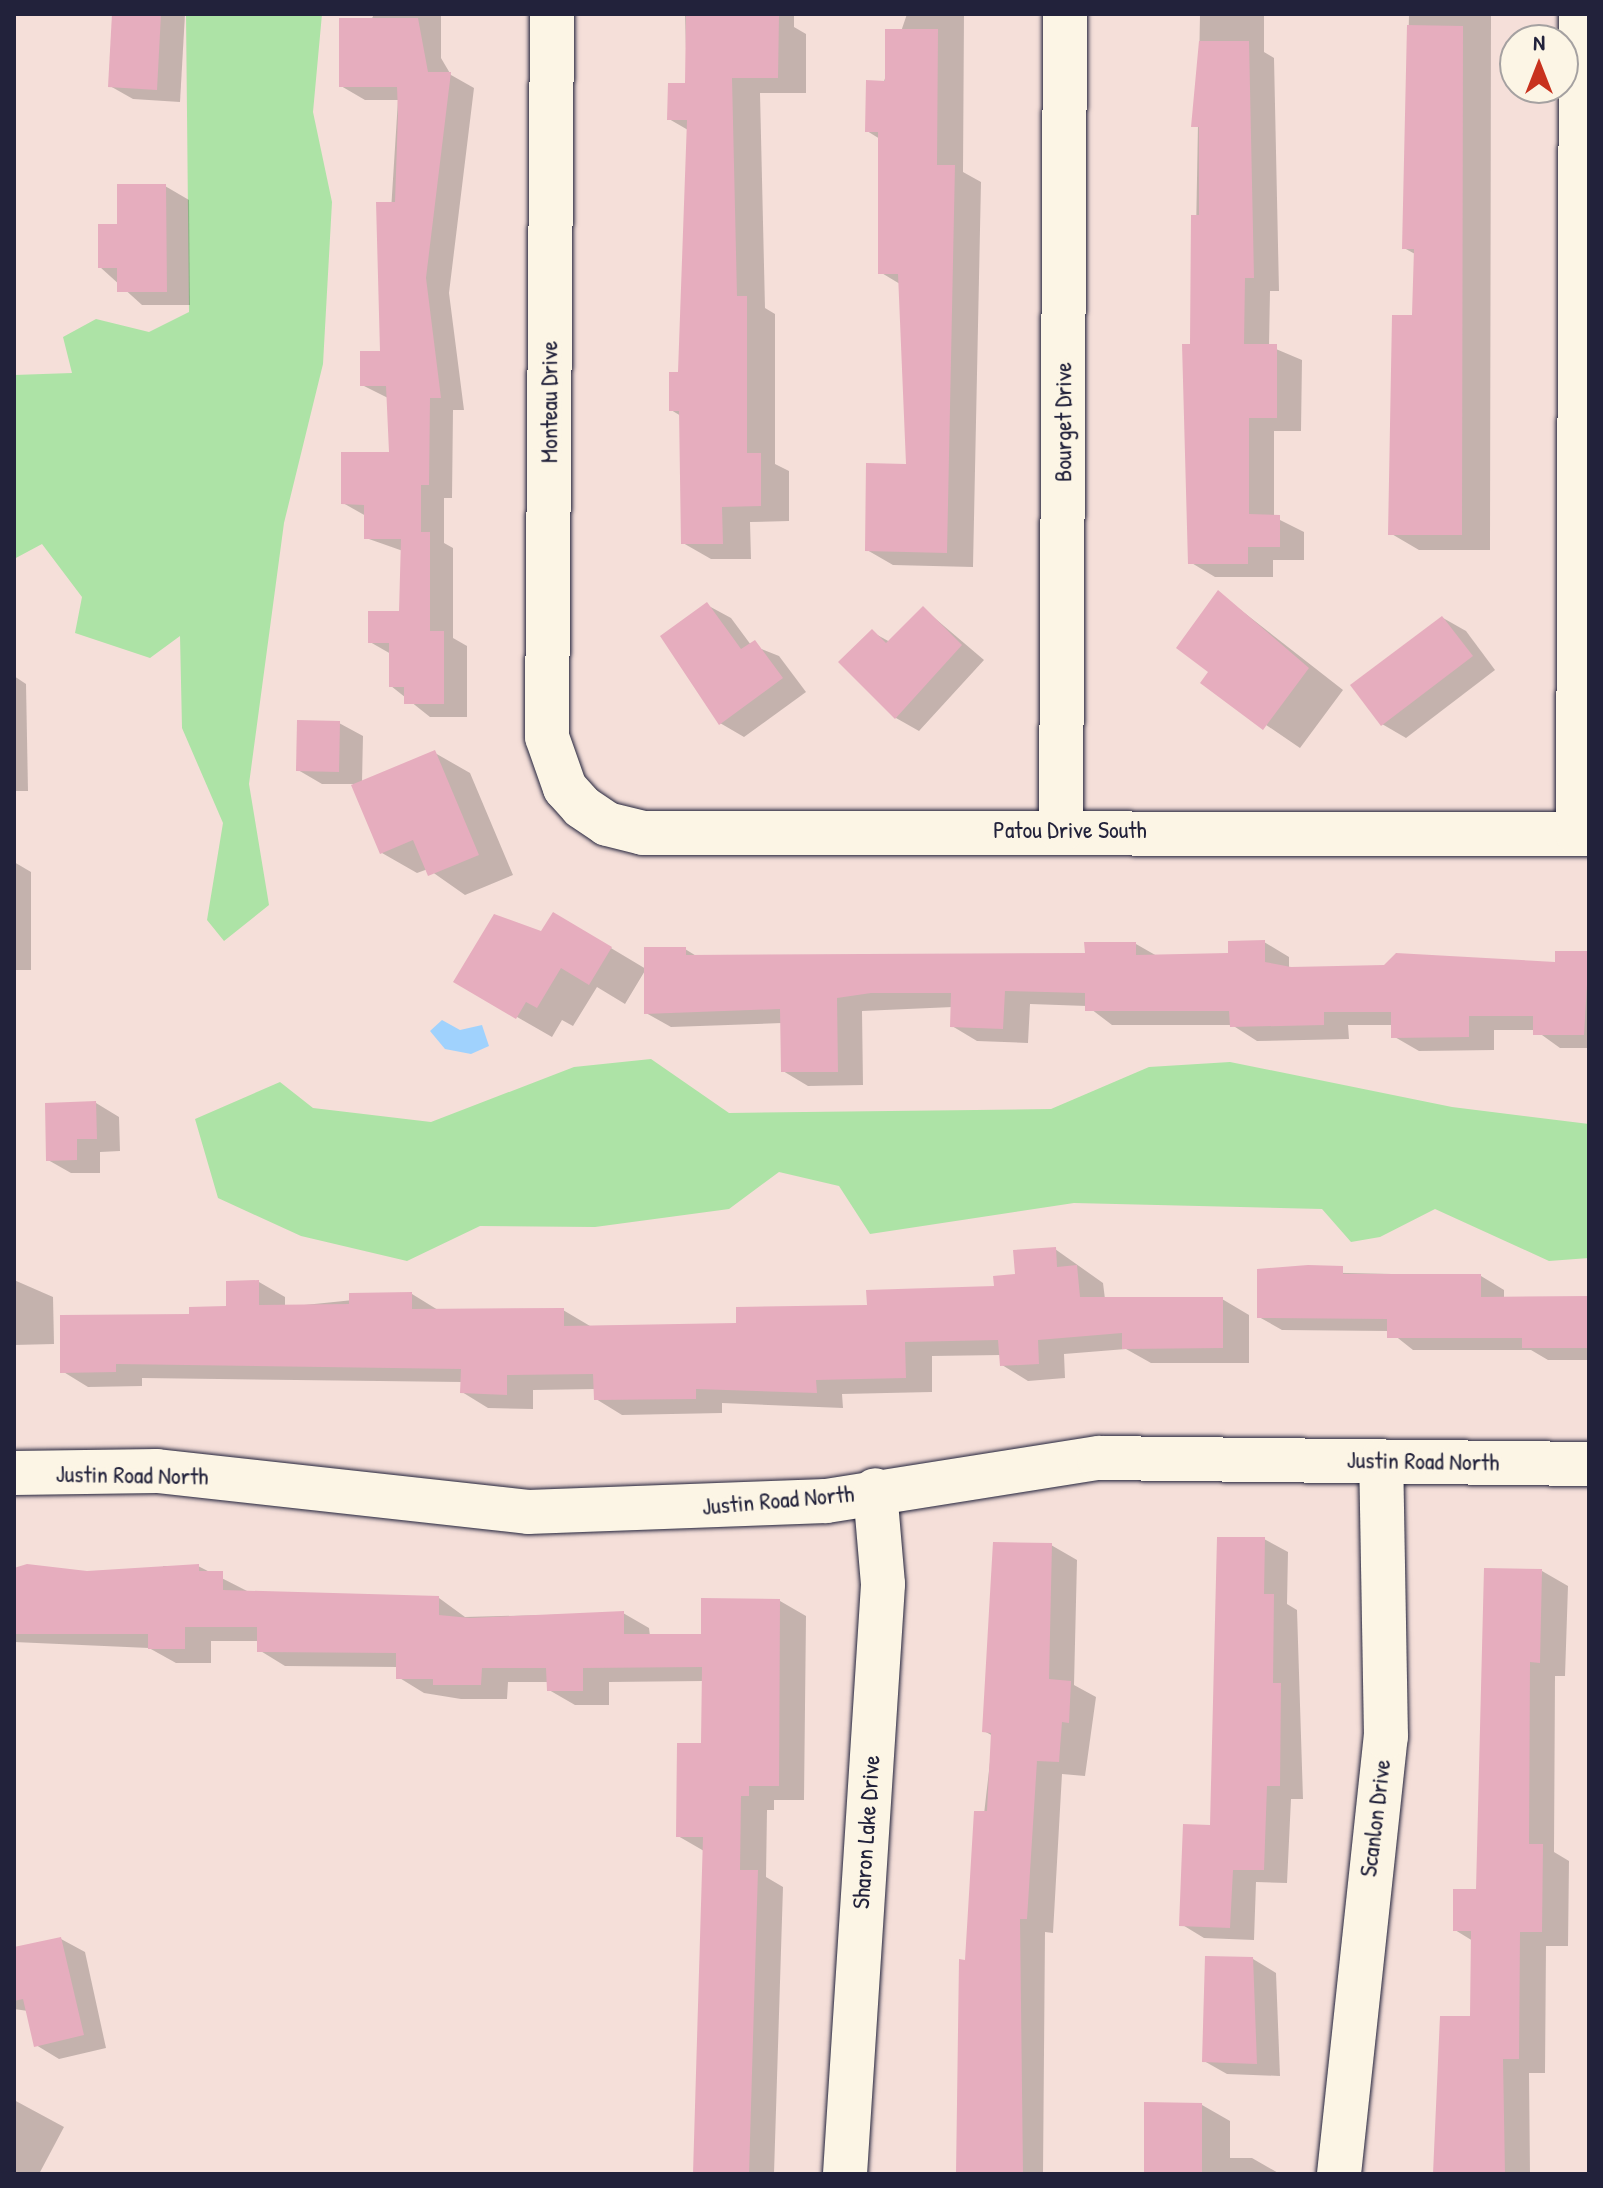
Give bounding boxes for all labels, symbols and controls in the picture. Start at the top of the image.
north arrow [1499,24,1579,104]
text: N [1533,27,1545,57]
street label: Monteau Drive [535,341,563,463]
street label: Bourget Drive [1049,362,1077,482]
street label: Patou Drive South [993,816,1147,844]
street label: Justin Road North [1346,1445,1500,1477]
street label: Justin Road North [55,1459,209,1491]
street label: Justin Road North [701,1479,855,1521]
street label: Sharon Lake Drive [846,1754,886,1910]
street label: Scanlon Drive [1354,1758,1396,1878]

